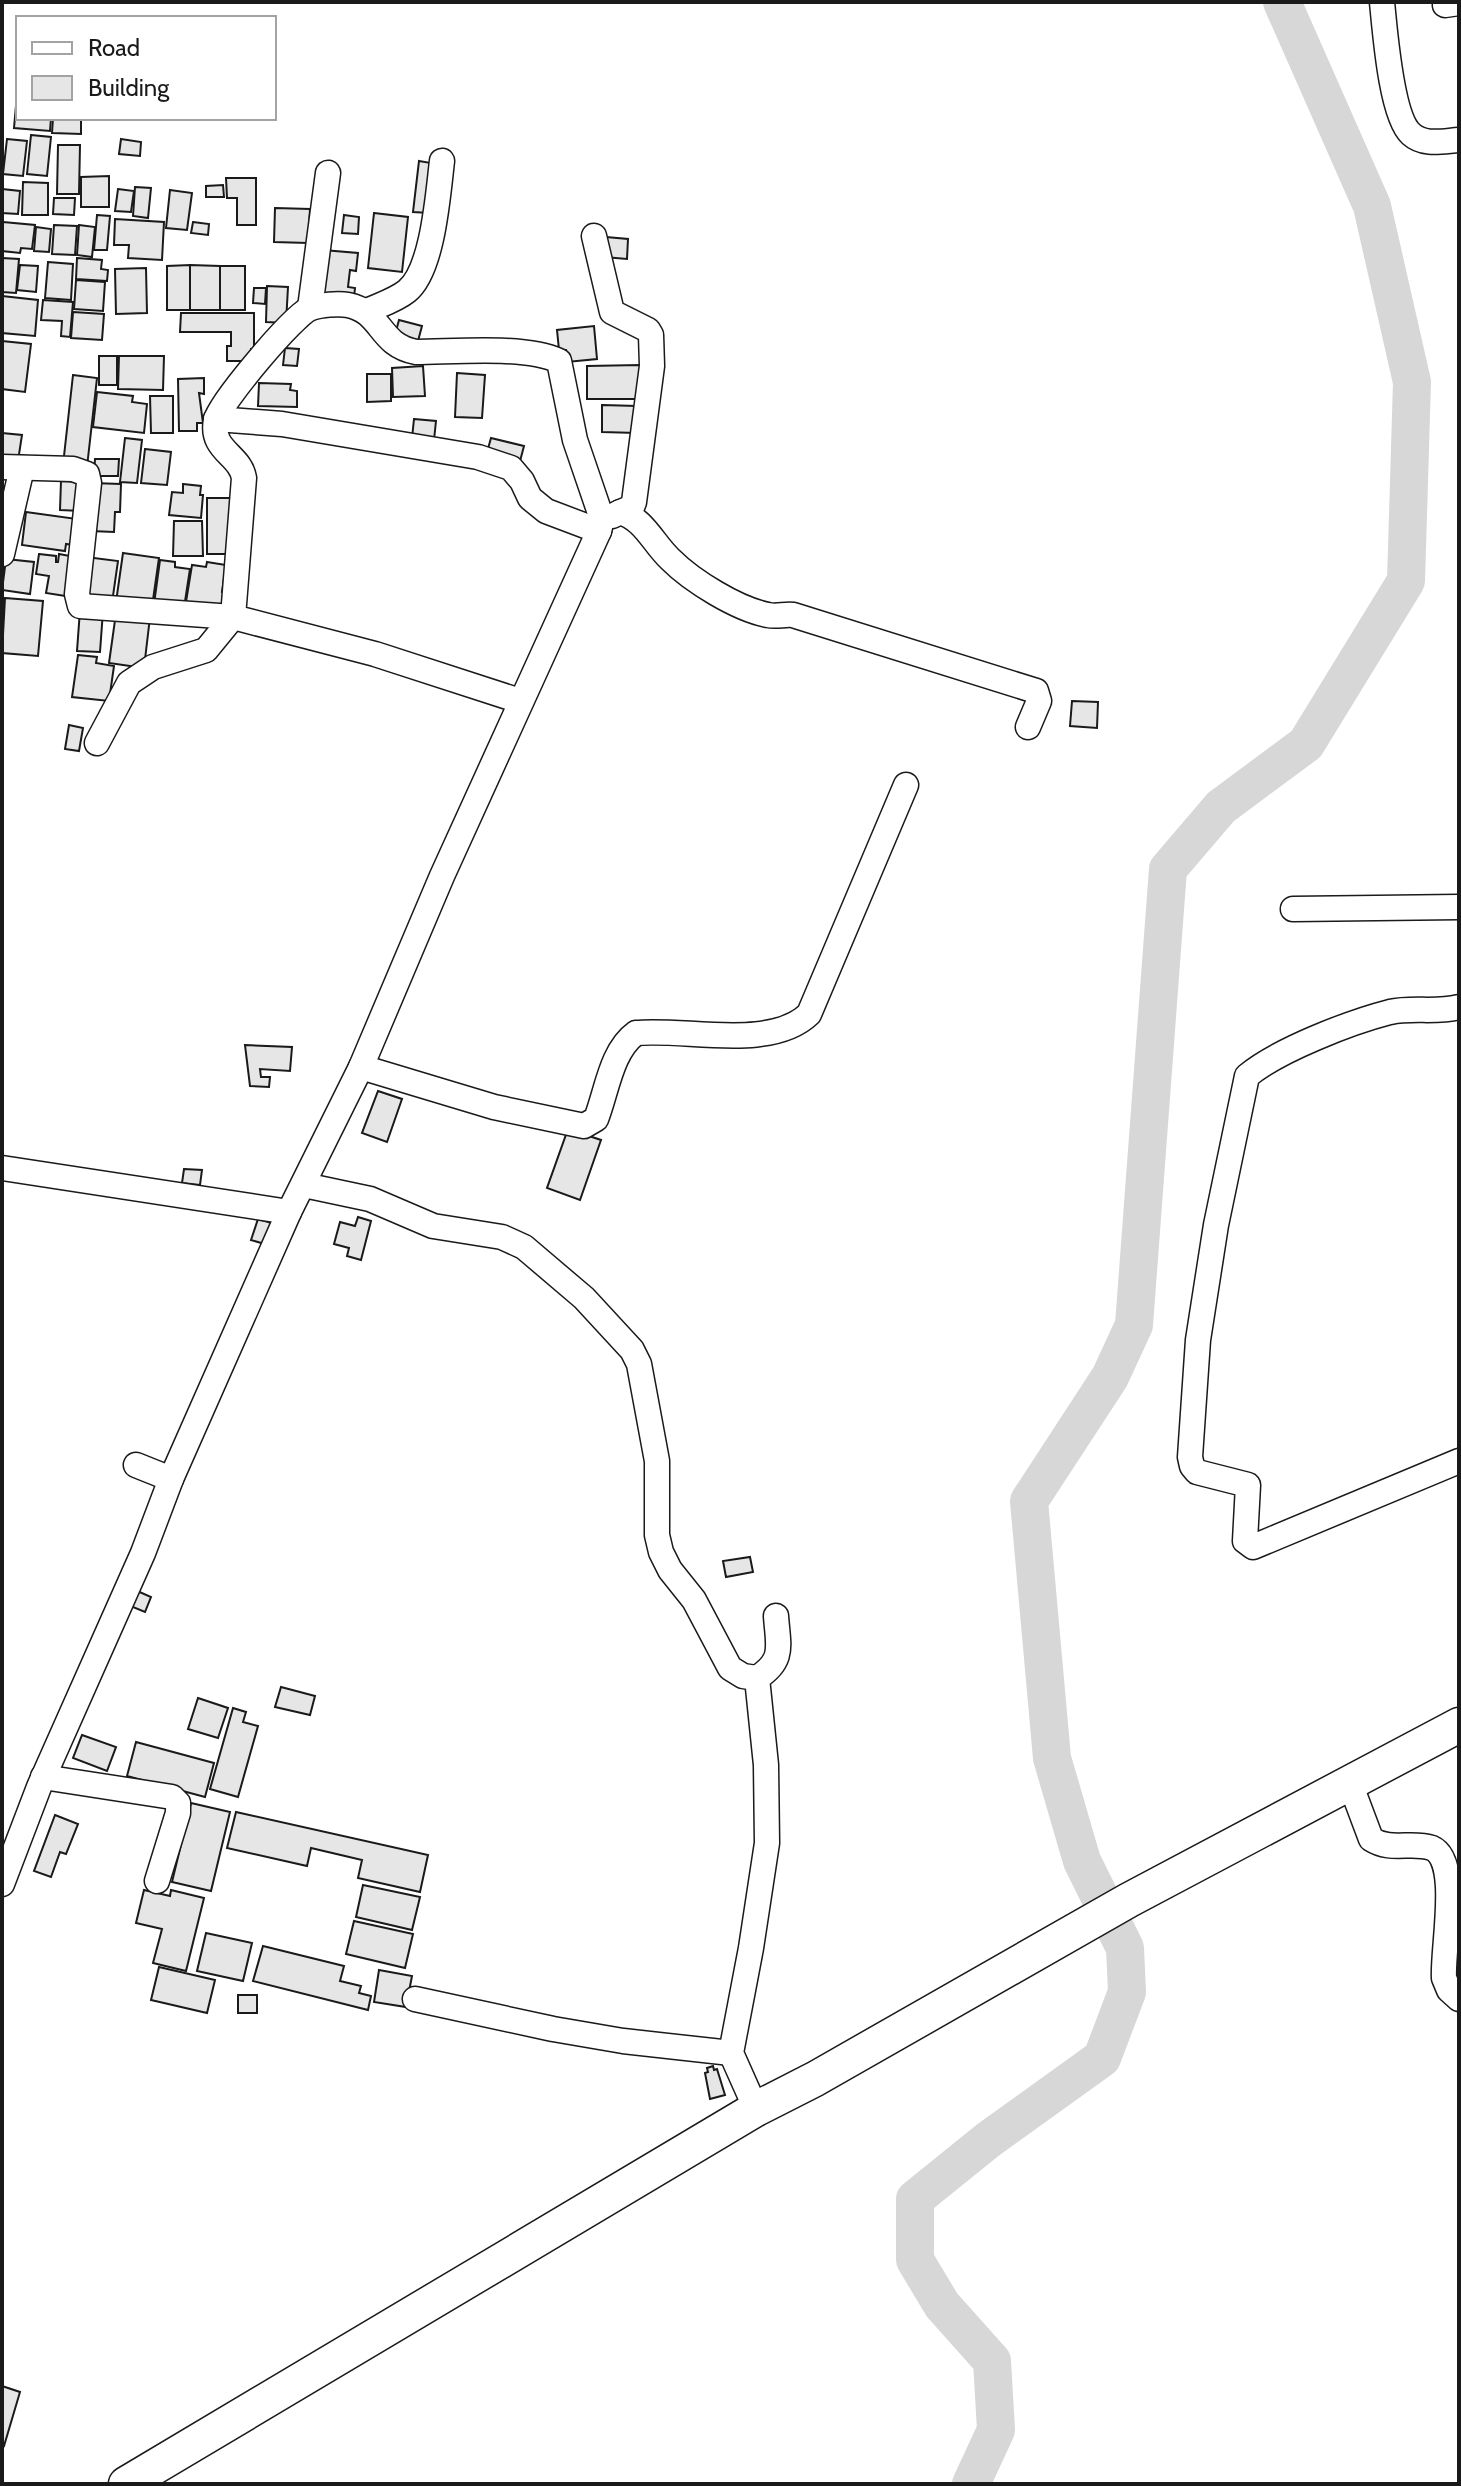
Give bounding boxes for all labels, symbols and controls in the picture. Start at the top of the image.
legend [16,16,276,120]
text: Road [88,33,140,62]
text: Building [88,73,170,102]

